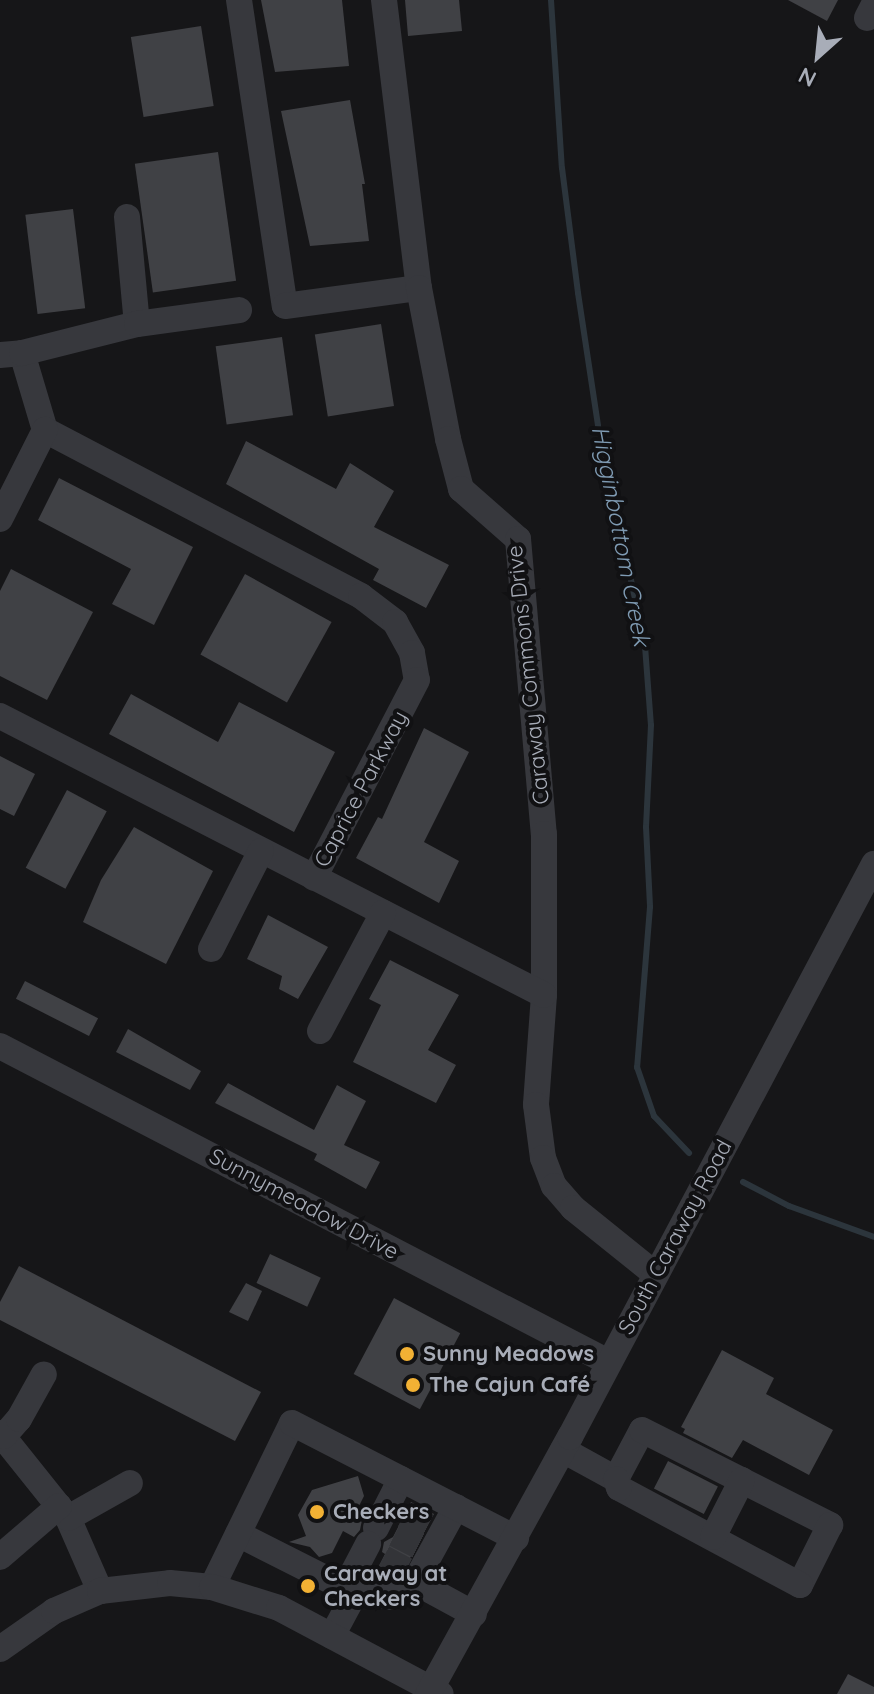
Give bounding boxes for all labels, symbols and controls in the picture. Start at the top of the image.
north arrow [778,16,858,96]
text: N [794,61,821,94]
water label: Higginbottom Creek [586,423,656,649]
street label: Caraway Commons Drive [501,544,555,806]
street label: Caprice Parkway [309,706,413,872]
street label: South Caraway Road [613,1135,737,1339]
street label: Sunnymeadow Drive [205,1143,403,1265]
place label: Sunny Meadows [423,1341,594,1367]
marker: Sunny Meadows [398,1345,416,1363]
place label: The Cajun Café [429,1372,590,1398]
marker: The Cajun Café [404,1376,422,1394]
place label: Checkers [333,1499,429,1525]
marker: Checkers [308,1503,326,1521]
place label: Caraway at Checkers [324,1560,447,1612]
marker: Caraway at Checkers [299,1577,317,1595]

